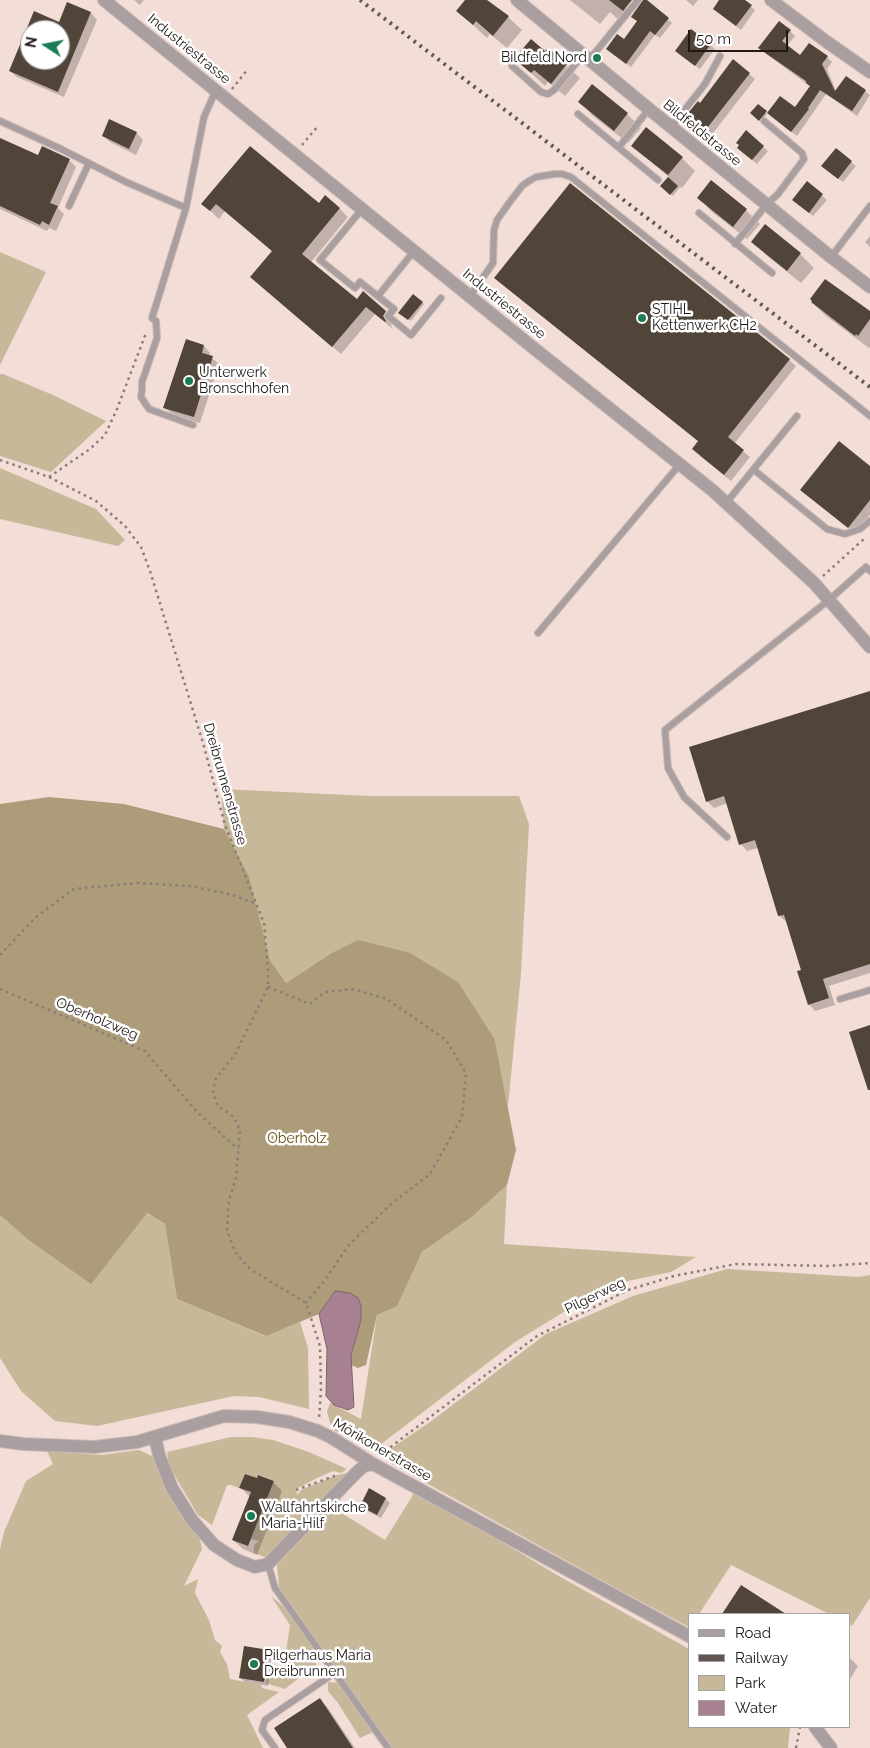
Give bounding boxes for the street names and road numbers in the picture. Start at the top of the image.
street label: Industriestrasse [144,10,234,88]
street label: Bildfeldstrasse [660,96,744,170]
street label: Industriestrasse [459,265,549,343]
street label: Dreibrunnenstrasse [200,721,250,847]
street label: Oberholzweg [53,994,141,1044]
street label: Pilgerweg [562,1274,628,1318]
street label: Mörikonerstrasse [330,1415,434,1485]

